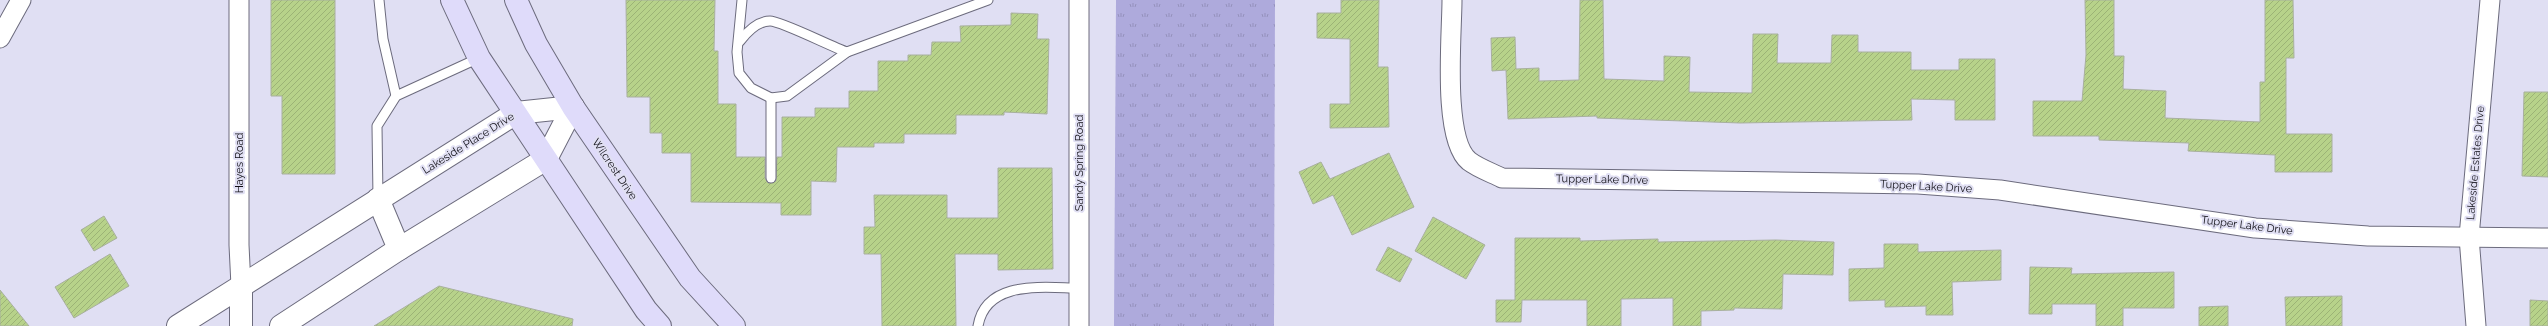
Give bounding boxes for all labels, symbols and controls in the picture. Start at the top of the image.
street label: Lakeside Estates Drive [2464,105,2487,221]
street label: Lakeside Place Drive [420,110,517,177]
street label: Sandy Spring Road [1073,115,1086,211]
street label: Hayes Road [233,133,246,193]
street label: Wilcrest Drive [589,136,640,203]
street label: Tupper Lake Drive [1556,172,1649,187]
street label: Tupper Lake Drive [1880,178,1973,195]
street label: Tupper Lake Drive [2200,213,2294,238]

